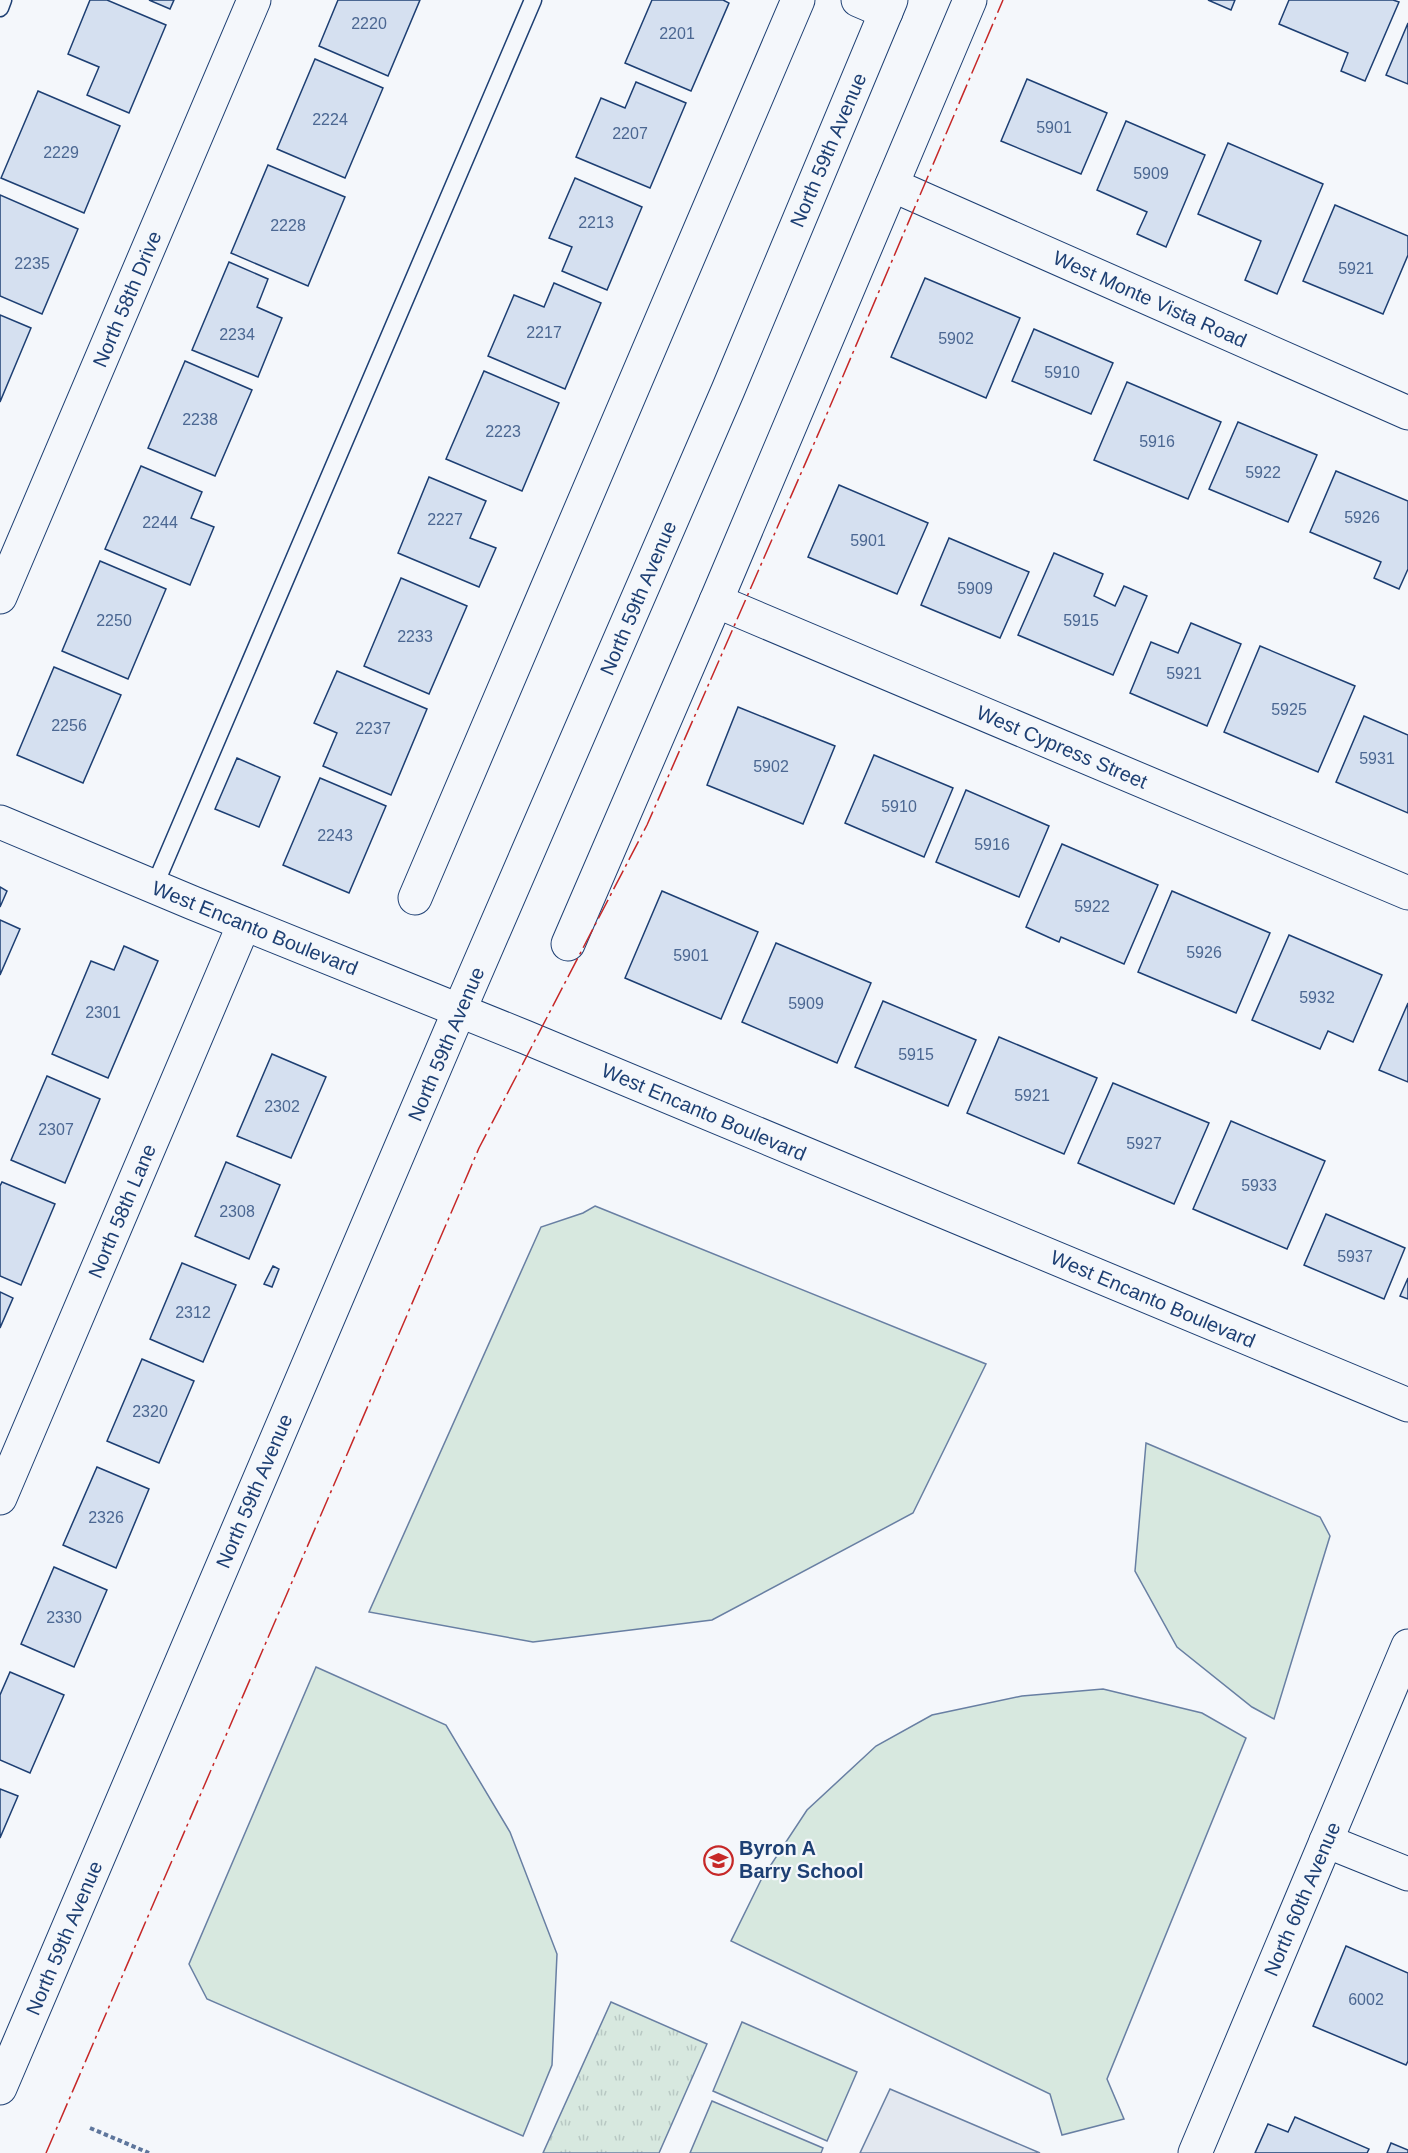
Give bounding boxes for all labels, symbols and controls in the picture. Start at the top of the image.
house number: 2220 [351,15,387,32]
house number: 2201 [659,25,695,42]
street label: North 59th Avenue [786,70,870,230]
house number: 2224 [312,111,348,128]
house number: 5901 [1036,119,1072,136]
house number: 2207 [612,125,648,142]
house number: 2229 [43,144,79,161]
house number: 5909 [1133,165,1169,182]
house number: 2213 [578,214,614,231]
house number: 2228 [270,217,306,234]
street label: North 58th Drive [88,228,166,370]
street label: West Monte Vista Road [1050,246,1250,352]
house number: 2235 [14,255,50,272]
house number: 5921 [1338,260,1374,277]
house number: 2217 [526,324,562,341]
house number: 2234 [219,326,255,343]
house number: 5902 [938,330,974,347]
house number: 5910 [1044,364,1080,381]
house number: 2238 [182,411,218,428]
house number: 2223 [485,423,521,440]
house number: 5916 [1139,433,1175,450]
house number: 5922 [1245,464,1281,481]
house number: 5926 [1344,509,1380,526]
house number: 2227 [427,511,463,528]
house number: 2244 [142,514,178,531]
street label: North 59th Avenue [596,518,680,678]
house number: 5901 [850,532,886,549]
house number: 5909 [957,580,993,597]
house number: 2250 [96,612,132,629]
house number: 5915 [1063,612,1099,629]
house number: 2233 [397,628,433,645]
house number: 5921 [1166,665,1202,682]
street label: West Cypress Street [973,701,1151,793]
house number: 5925 [1271,701,1307,718]
house number: 2256 [51,717,87,734]
house number: 2237 [355,720,391,737]
house number: 5931 [1359,750,1395,767]
house number: 5902 [753,758,789,775]
house number: 5910 [881,798,917,815]
house number: 2243 [317,827,353,844]
house number: 5916 [974,836,1010,853]
street label: West Encanto Boulevard [149,877,361,979]
house number: 5922 [1074,898,1110,915]
house number: 5926 [1186,944,1222,961]
house number: 5901 [673,947,709,964]
street label: North 59th Avenue [404,964,488,1124]
house number: 5932 [1299,989,1335,1006]
house number: 5909 [788,995,824,1012]
house number: 2301 [85,1004,121,1021]
house number: 5915 [898,1046,934,1063]
street label: West Encanto Boulevard [599,1059,809,1165]
house number: 5921 [1014,1087,1050,1104]
house number: 2302 [264,1098,300,1115]
house number: 2307 [38,1121,74,1138]
house number: 5927 [1126,1135,1162,1152]
street label: North 58th Lane [84,1141,160,1281]
house number: 5933 [1241,1177,1277,1194]
house number: 2308 [219,1203,255,1220]
street label: West Encanto Boulevard [1048,1246,1258,1352]
house number: 5937 [1337,1248,1373,1265]
house number: 2312 [175,1304,211,1321]
house number: 2320 [132,1403,168,1420]
street label: North 59th Avenue [212,1411,296,1571]
house number: 2326 [88,1509,124,1526]
house number: 2330 [46,1609,82,1626]
street label: North 60th Avenue [1260,1819,1344,1979]
place label: Byron A Barry School [739,1837,863,1882]
school or university icon: Byron A Barry School [702,1844,734,1876]
street label: North 59th Avenue [22,1858,106,2018]
house number: 6002 [1348,1991,1384,2008]

